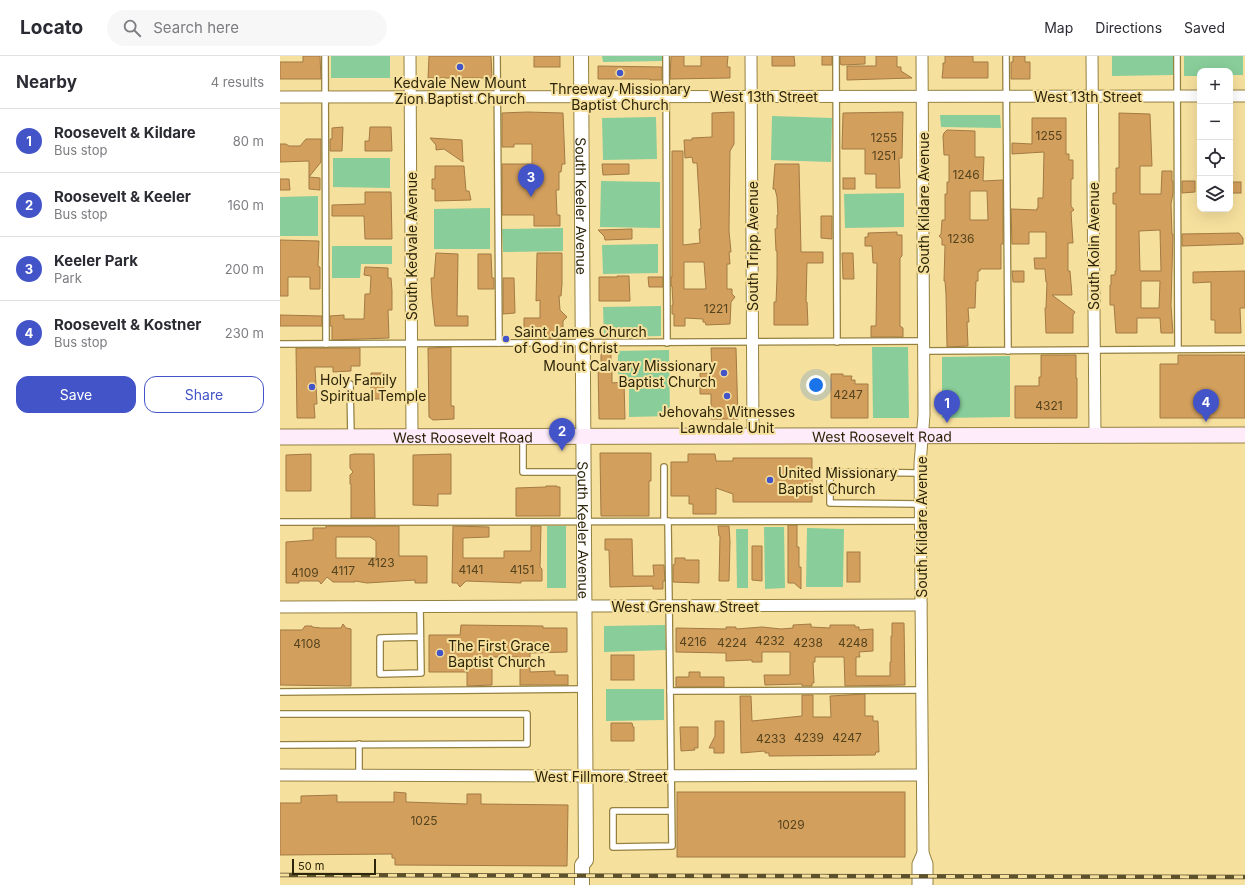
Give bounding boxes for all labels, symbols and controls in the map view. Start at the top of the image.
search box [107,10,387,46]
text: Locato [20,16,83,39]
icon: search [121,17,143,39]
text: Search here [153,18,239,37]
text: Map [1044,19,1073,36]
text: Directions [1095,19,1162,36]
text: Saved [1184,19,1225,36]
marker: Kedvale New Mount Zion Baptist Church [455,62,465,72]
marker: Threeway Missionary Baptist Church [615,68,625,78]
map controls [1197,68,1233,212]
button: + [1197,68,1233,104]
text: Nearby [16,72,77,92]
text: 4 results [211,74,264,90]
place label: Kedvale New Mount Zion Baptist Church [394,74,527,107]
place label: Threeway Missionary Baptist Church [549,80,691,113]
street label: West 13th Street [710,88,818,105]
street label: West 13th Street [1034,88,1142,105]
button: − [1197,104,1233,140]
text: Roosevelt & Kildare [54,123,196,142]
house number: 1255 [1036,128,1062,143]
house number: 1255 [871,130,897,145]
street label: South Kildare Avenue [915,132,932,274]
text: 1 [26,133,32,149]
text: 80 m [233,133,264,149]
street label: South Keeler Avenue [573,137,591,275]
button: locate [1197,140,1233,176]
text: Bus stop [54,142,107,158]
house number: 1251 [872,148,896,163]
pin: 3 [518,164,544,197]
house number: 1246 [952,167,980,182]
street label: South Kedvale Avenue [403,172,420,320]
button: layers [1197,176,1233,212]
street label: South Tripp Avenue [744,181,761,311]
street label: South Kolin Avenue [1085,182,1102,310]
text: Roosevelt & Keeler [54,187,191,206]
text: 2 [25,197,33,213]
text: 160 m [227,197,264,213]
text: Bus stop [54,206,107,222]
house number: 1236 [947,231,975,246]
text: Keeler Park [54,251,138,270]
text: 3 [25,261,33,277]
text: 200 m [225,261,264,277]
text: Park [54,270,82,286]
house number: 1221 [704,301,728,316]
text: Roosevelt & Kostner [54,315,201,334]
place label: Saint James Church of God in Christ [514,323,647,356]
text: 4 [25,325,33,341]
text: 230 m [225,325,264,341]
text: Bus stop [54,334,107,350]
marker: Saint James Church of God in Christ [501,334,511,344]
place label: Mount Calvary Missionary Baptist Church [543,357,716,390]
marker: Mount Calvary Missionary Baptist Church [719,368,729,378]
place label: Holy Family Spiritual Temple [320,371,426,404]
your location [806,375,826,395]
button: Save [16,376,136,413]
button: Share [144,376,264,413]
marker: Holy Family Spiritual Temple [307,382,317,392]
house number: 4247 [833,387,863,402]
pin: 4 [1193,389,1219,422]
pin: 1 [934,390,960,423]
marker: Jehovahs Witnesses Lawndale Unit [722,391,732,401]
house number: 4321 [1035,398,1063,413]
place label: Jehovahs Witnesses Lawndale Unit [659,403,795,436]
pin: 2 [549,418,575,451]
street label: West Roosevelt Road [812,427,952,444]
street label: West Roosevelt Road [393,428,533,445]
street label: South Kildare Avenue [913,456,930,598]
street label: South Keeler Avenue [575,461,593,599]
place label: United Missionary Baptist Church [778,464,897,497]
marker: United Missionary Baptist Church [765,475,775,485]
house number: 4123 [367,555,395,570]
house number: 4141 [459,562,483,577]
house number: 4151 [510,562,534,577]
house number: 4117 [331,563,355,578]
house number: 4109 [291,565,319,580]
street label: West Grenshaw Street [611,598,759,615]
house number: 4232 [755,633,785,648]
house number: 4216 [679,634,707,649]
house number: 4224 [717,635,747,650]
house number: 4238 [793,635,823,650]
house number: 4248 [838,635,868,650]
house number: 4108 [293,636,321,651]
place label: The First Grace Baptist Church [448,637,550,670]
marker: The First Grace Baptist Church [435,648,445,658]
house number: 4239 [794,730,824,745]
house number: 4247 [832,730,862,745]
house number: 4233 [756,731,786,746]
street label: West Fillmore Street [535,768,668,785]
house number: 1025 [410,813,438,828]
house number: 1029 [777,817,805,832]
scale bar [292,857,376,876]
text: 50 m [298,859,324,873]

